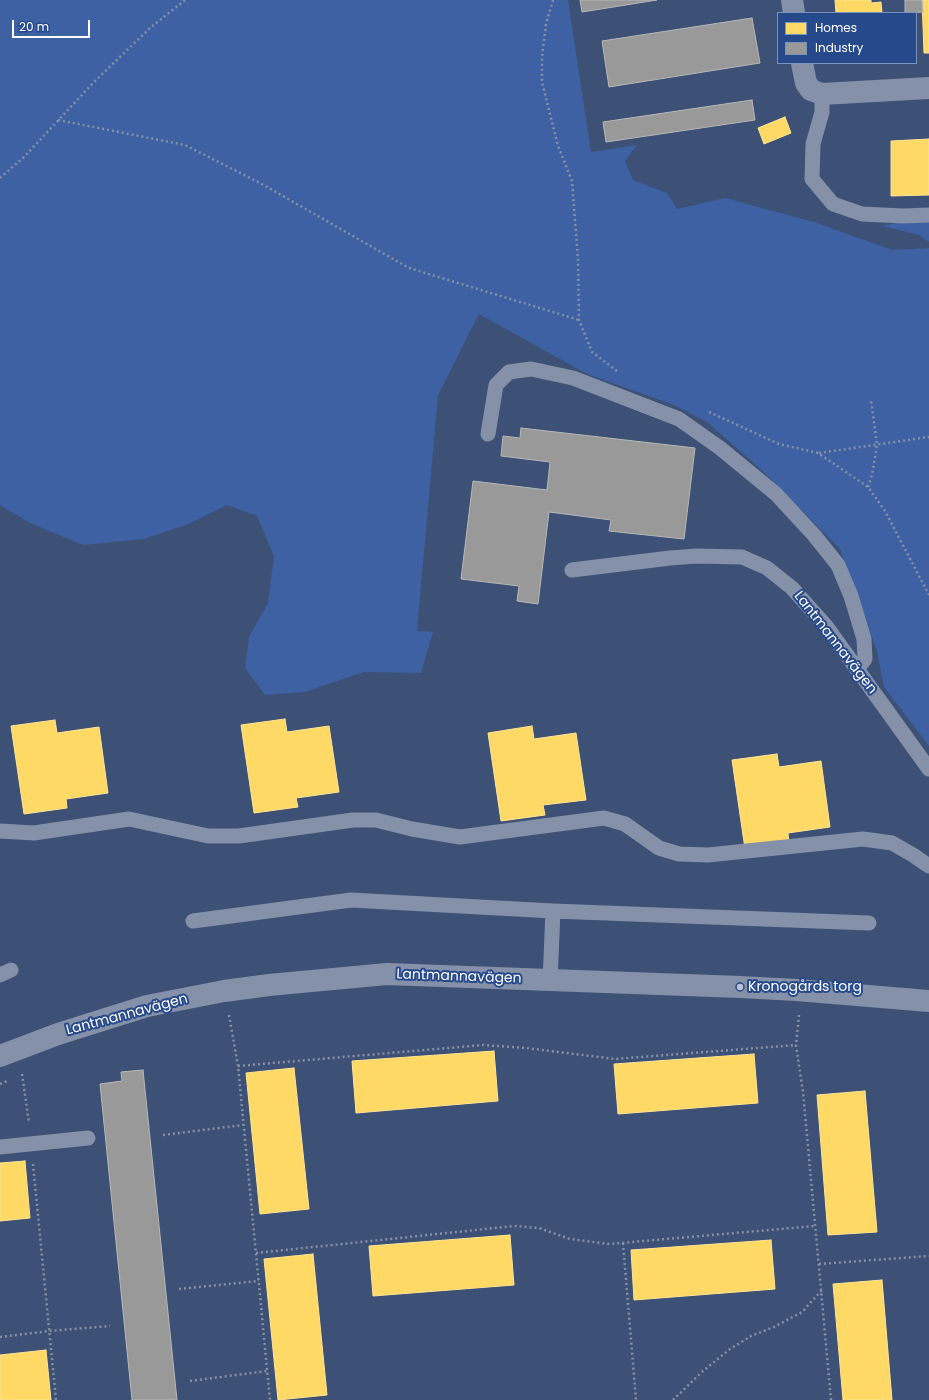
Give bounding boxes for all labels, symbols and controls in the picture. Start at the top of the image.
scale bar [14,12,92,38]
legend [777,12,917,64]
text: 20 m [19,18,49,35]
text: Homes [815,19,857,36]
text: Industry [815,39,863,56]
street label: Lantmannavägen [790,588,880,698]
street label: Lantmannavägen [396,966,522,988]
place label: Kronogårds torg [748,979,862,995]
marker: Kronogårds torg [735,982,745,992]
street label: Lantmannavägen [64,991,190,1039]

